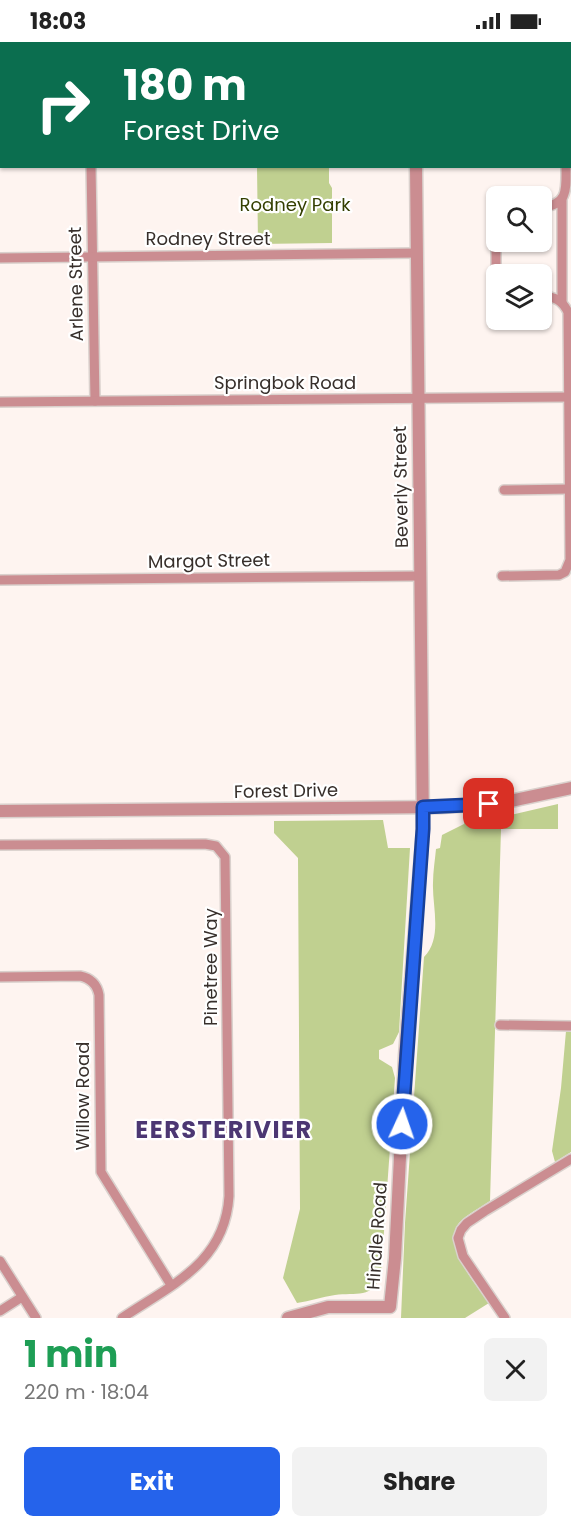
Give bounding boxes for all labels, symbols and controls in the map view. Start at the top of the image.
text: 18:03 [30,6,86,37]
text: 180 m [123,56,247,115]
icon: right [24,66,102,144]
text: Forest Drive [123,112,280,149]
map controls [486,186,552,330]
button: search [486,186,552,252]
park label: Rodney Park [240,192,351,217]
street label: Arlene Street [62,226,89,342]
street label: Rodney Street [146,226,270,251]
button: layers [486,264,552,330]
street label: Springbok Road [214,370,356,395]
street label: Beverly Street [387,426,414,548]
street label: Margot Street [148,547,270,574]
street label: Forest Drive [234,777,338,804]
pin [463,778,514,829]
icon: arrive [472,787,505,820]
street label: Pinetree Way [198,908,223,1026]
street label: Willow Road [70,1042,95,1150]
position arrow [370,1092,434,1156]
district label: EERSTERIVIER [135,1113,313,1146]
street label: Hindle Road [360,1181,393,1291]
text: 1 min [24,1329,118,1380]
button: close [484,1338,547,1401]
text: 220 m · 18:04 [24,1378,149,1406]
button: Exit [24,1447,280,1516]
button: Share [292,1447,547,1516]

